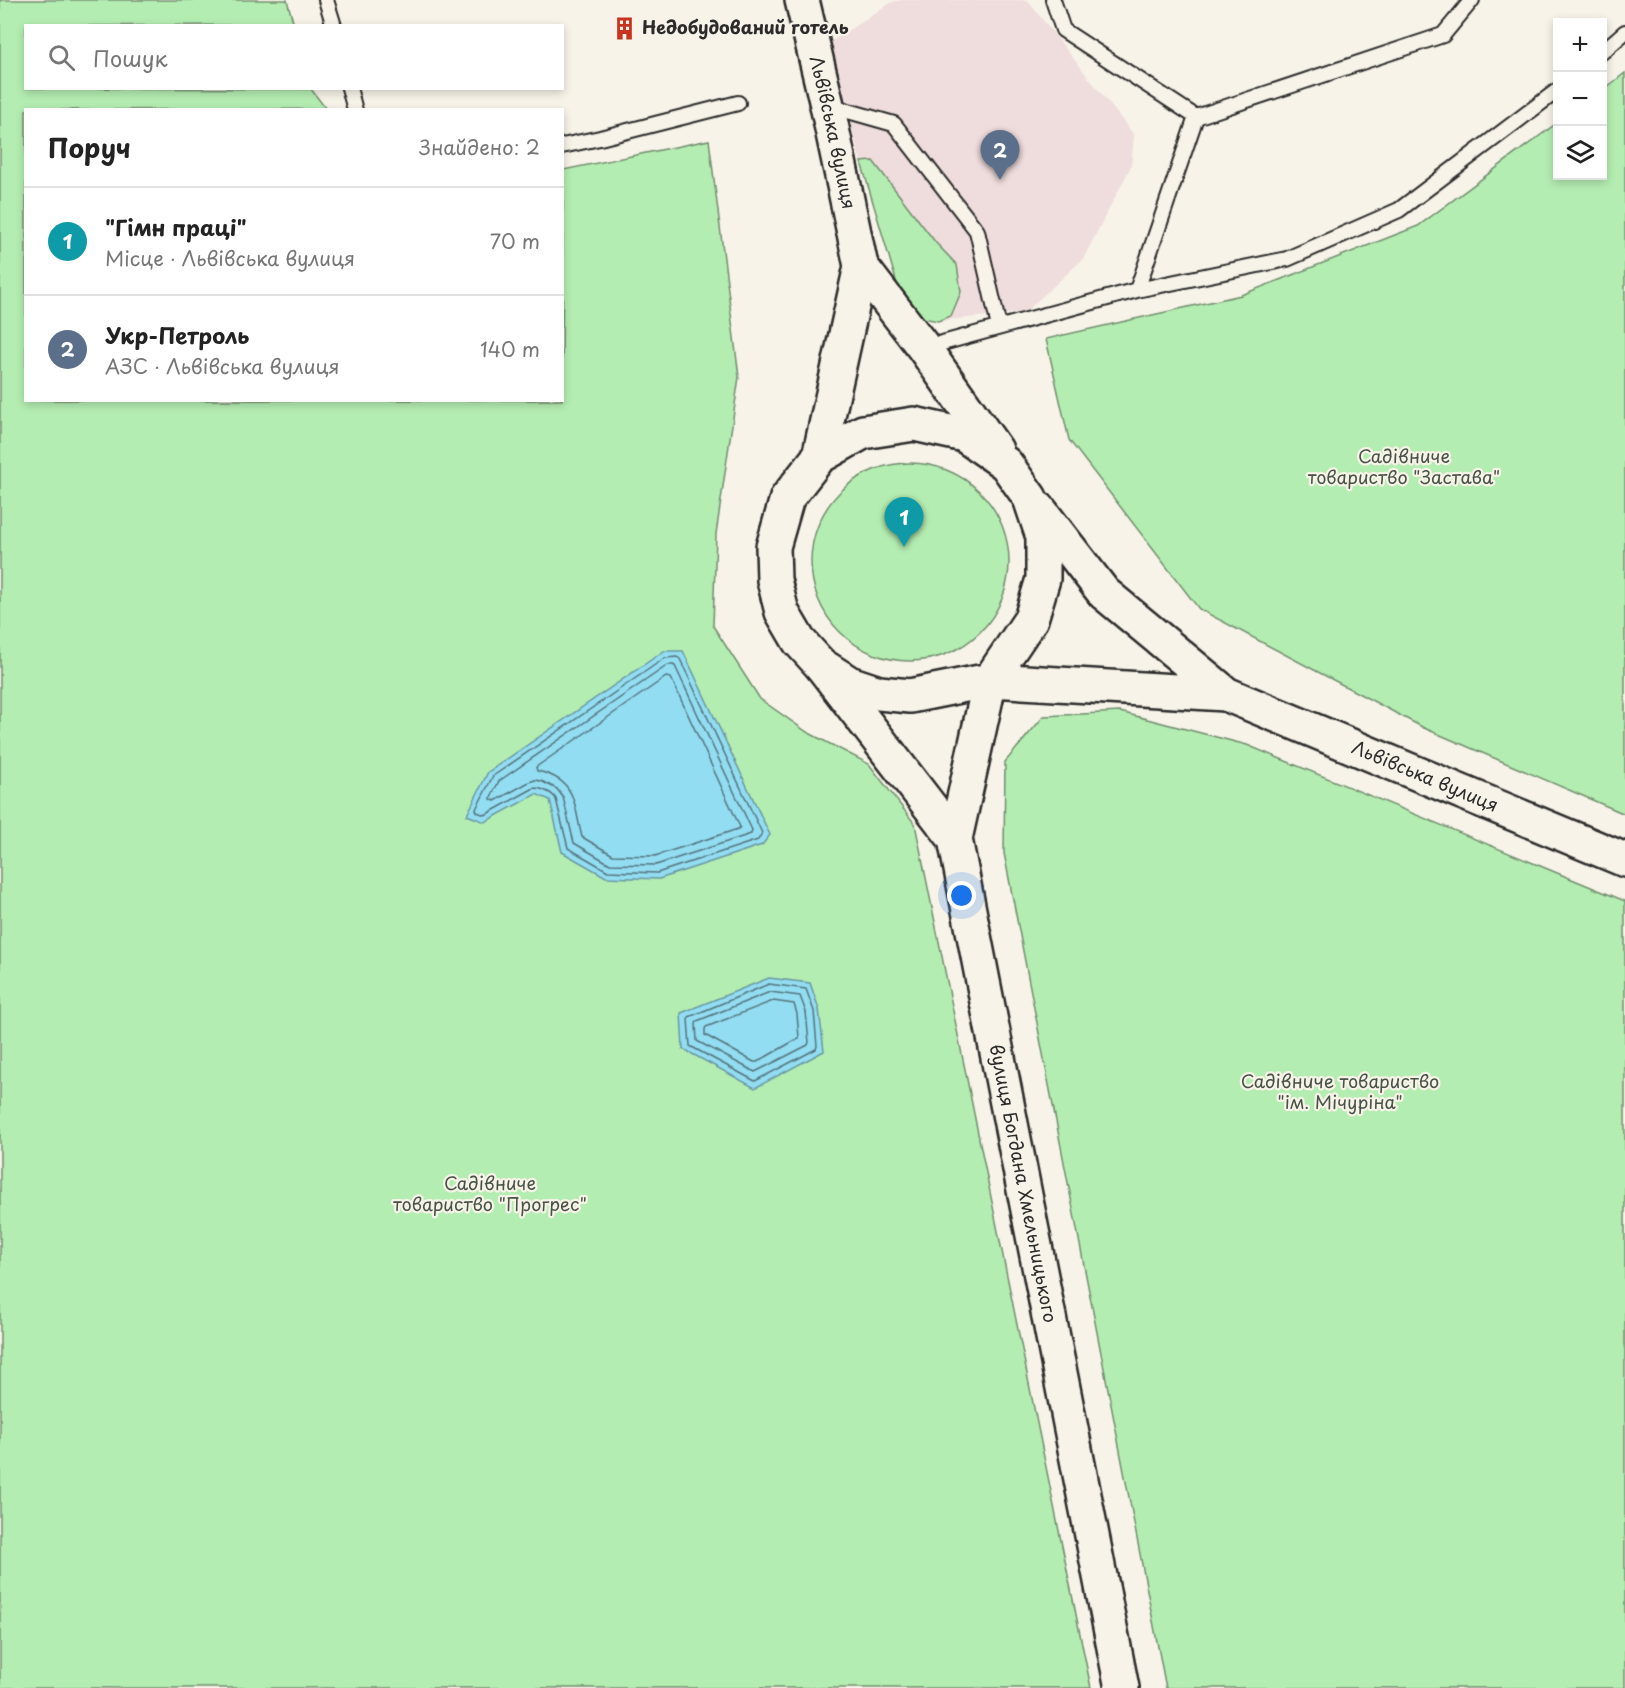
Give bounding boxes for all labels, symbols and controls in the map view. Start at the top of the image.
place label: Недобудований готель [642,13,849,40]
building icon: Недобудований готель [611,15,637,41]
map controls [1553,18,1607,180]
button: + [1553,18,1607,72]
search box [24,24,564,90]
icon: search [45,41,78,74]
text: Пошук [93,41,168,74]
street label: Львівська вулиця [804,53,864,211]
button: − [1553,72,1607,126]
button: layers [1553,126,1607,180]
text: Поруч [48,128,131,167]
pin: 2 [980,130,1020,180]
text: Знайдено: 2 [419,132,540,162]
text: "Гімн праці" [105,210,246,243]
text: 1 [63,226,72,256]
text: 70 m [490,226,540,256]
text: Місце · Львівська вулиця [105,243,355,273]
text: Укр-Петроль [105,318,249,351]
text: 2 [60,334,75,364]
text: 140 m [480,334,540,364]
text: АЗС · Львівська вулиця [105,351,339,381]
park label: Садівниче товариство "Застава" [1308,442,1500,490]
pin: 1 [884,498,924,547]
street label: Львівська вулиця [1348,733,1503,818]
your location [947,881,976,910]
street label: вулиця Богдана Хмельницького [984,1042,1065,1325]
park label: Садівниче товариство "ім. Мічуріна" [1241,1067,1439,1115]
park label: Садівниче товариство "Прогрес" [393,1169,587,1217]

